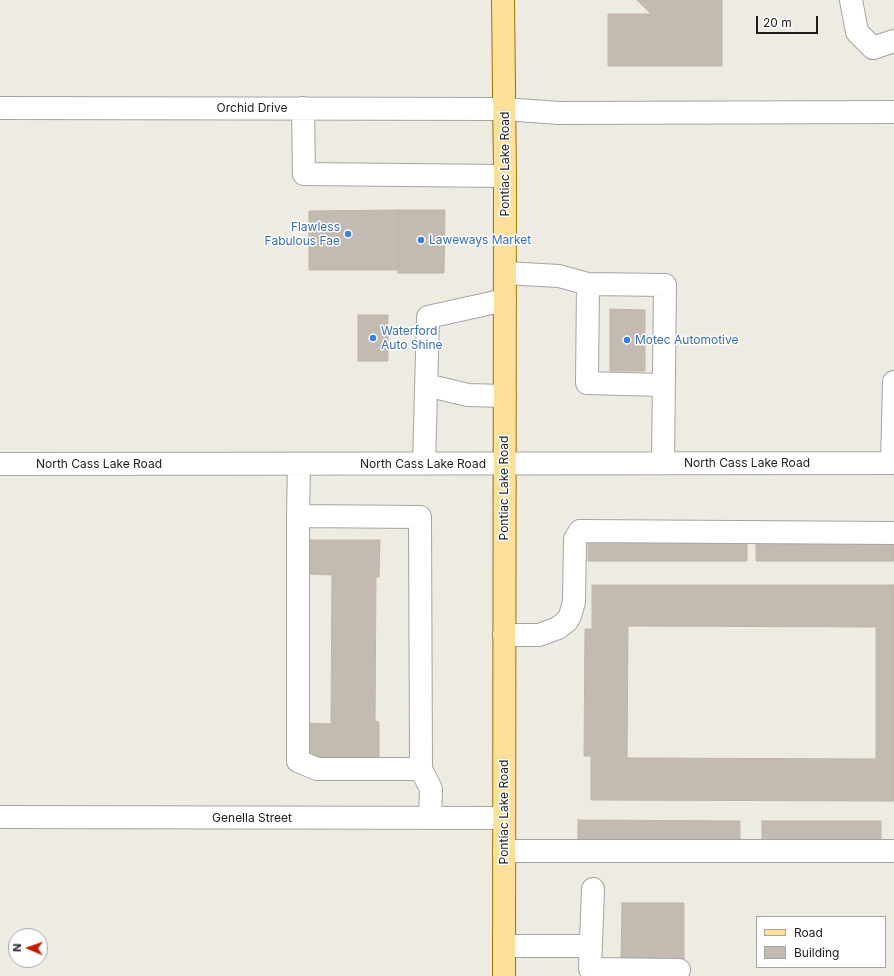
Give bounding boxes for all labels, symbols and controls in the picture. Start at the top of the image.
scale bar [758,8,820,34]
text: 20 m [763,15,792,30]
street label: Orchid Drive [217,101,287,115]
street label: Pontiac Lake Road [498,112,512,216]
place label: Flawless Fabulous Fae [265,220,340,248]
marker: Flawless Fabulous Fae [343,229,353,239]
place label: Laweways Market [429,233,531,247]
marker: Laweways Market [416,235,426,245]
place label: Waterford Auto Shine [381,324,443,352]
marker: Waterford Auto Shine [368,333,378,343]
place label: Motec Automotive [635,333,738,347]
marker: Motec Automotive [622,335,632,345]
street label: Pontiac Lake Road [497,436,511,540]
street label: North Cass Lake Road [684,456,810,470]
street label: North Cass Lake Road [36,457,162,471]
street label: North Cass Lake Road [360,457,486,471]
street label: Pontiac Lake Road [497,760,511,864]
street label: Genella Street [212,811,292,825]
legend [756,916,886,968]
text: Road [794,925,823,940]
north arrow [8,928,48,968]
text: N [10,943,24,952]
text: Building [794,945,839,960]

